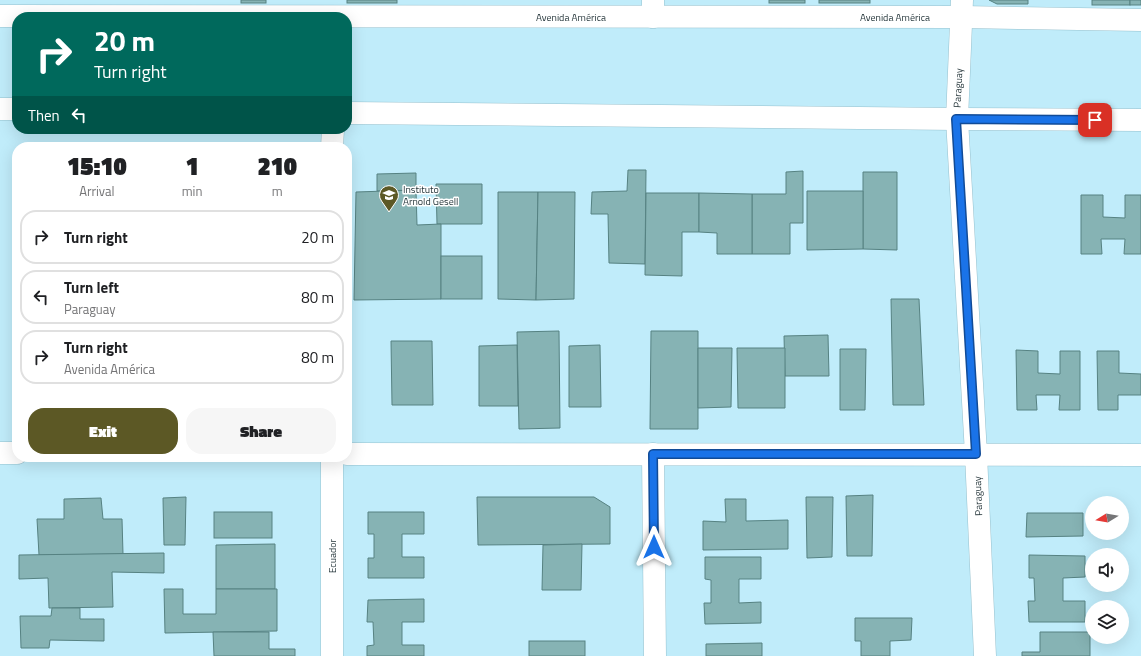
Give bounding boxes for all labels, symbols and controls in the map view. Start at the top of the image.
street label: Avenida América [536,10,606,25]
street label: Avenida América [860,10,930,25]
text: 20 m [94,19,155,62]
icon: right [28,28,80,80]
text: Turn right [94,58,167,85]
street label: Paraguay [949,68,967,108]
pin [1078,103,1112,137]
text: Then [28,104,60,127]
icon: left [68,104,90,126]
icon: arrive [1084,109,1106,131]
text: 15:10 [67,148,127,184]
text: 1 [185,148,199,184]
text: 210 [257,148,297,184]
text: Arrival [79,181,114,201]
text: min [182,181,202,201]
text: m [272,181,283,201]
place label: Instituto Arnold Gesell [403,182,458,209]
school or university icon: Instituto Arnold Gesell [378,184,400,212]
icon: right [30,226,52,248]
text: Turn right [64,226,128,249]
text: 20 m [301,226,334,249]
text: Turn left [64,276,119,299]
icon: left [30,286,52,308]
text: 80 m [301,286,334,309]
text: Paraguay [64,299,115,319]
text: Turn right [64,336,128,359]
icon: right [30,346,52,368]
text: 80 m [301,346,334,369]
text: Avenida América [64,359,155,379]
button: Exit [28,408,178,454]
button: Share [186,408,336,454]
street label: Paraguay [970,476,986,516]
north arrow [1085,496,1129,540]
map controls [1085,496,1129,644]
position arrow [633,526,675,568]
street label: Ecuador [325,538,340,573]
button: sound [1085,548,1129,592]
button: layers [1085,600,1129,644]

